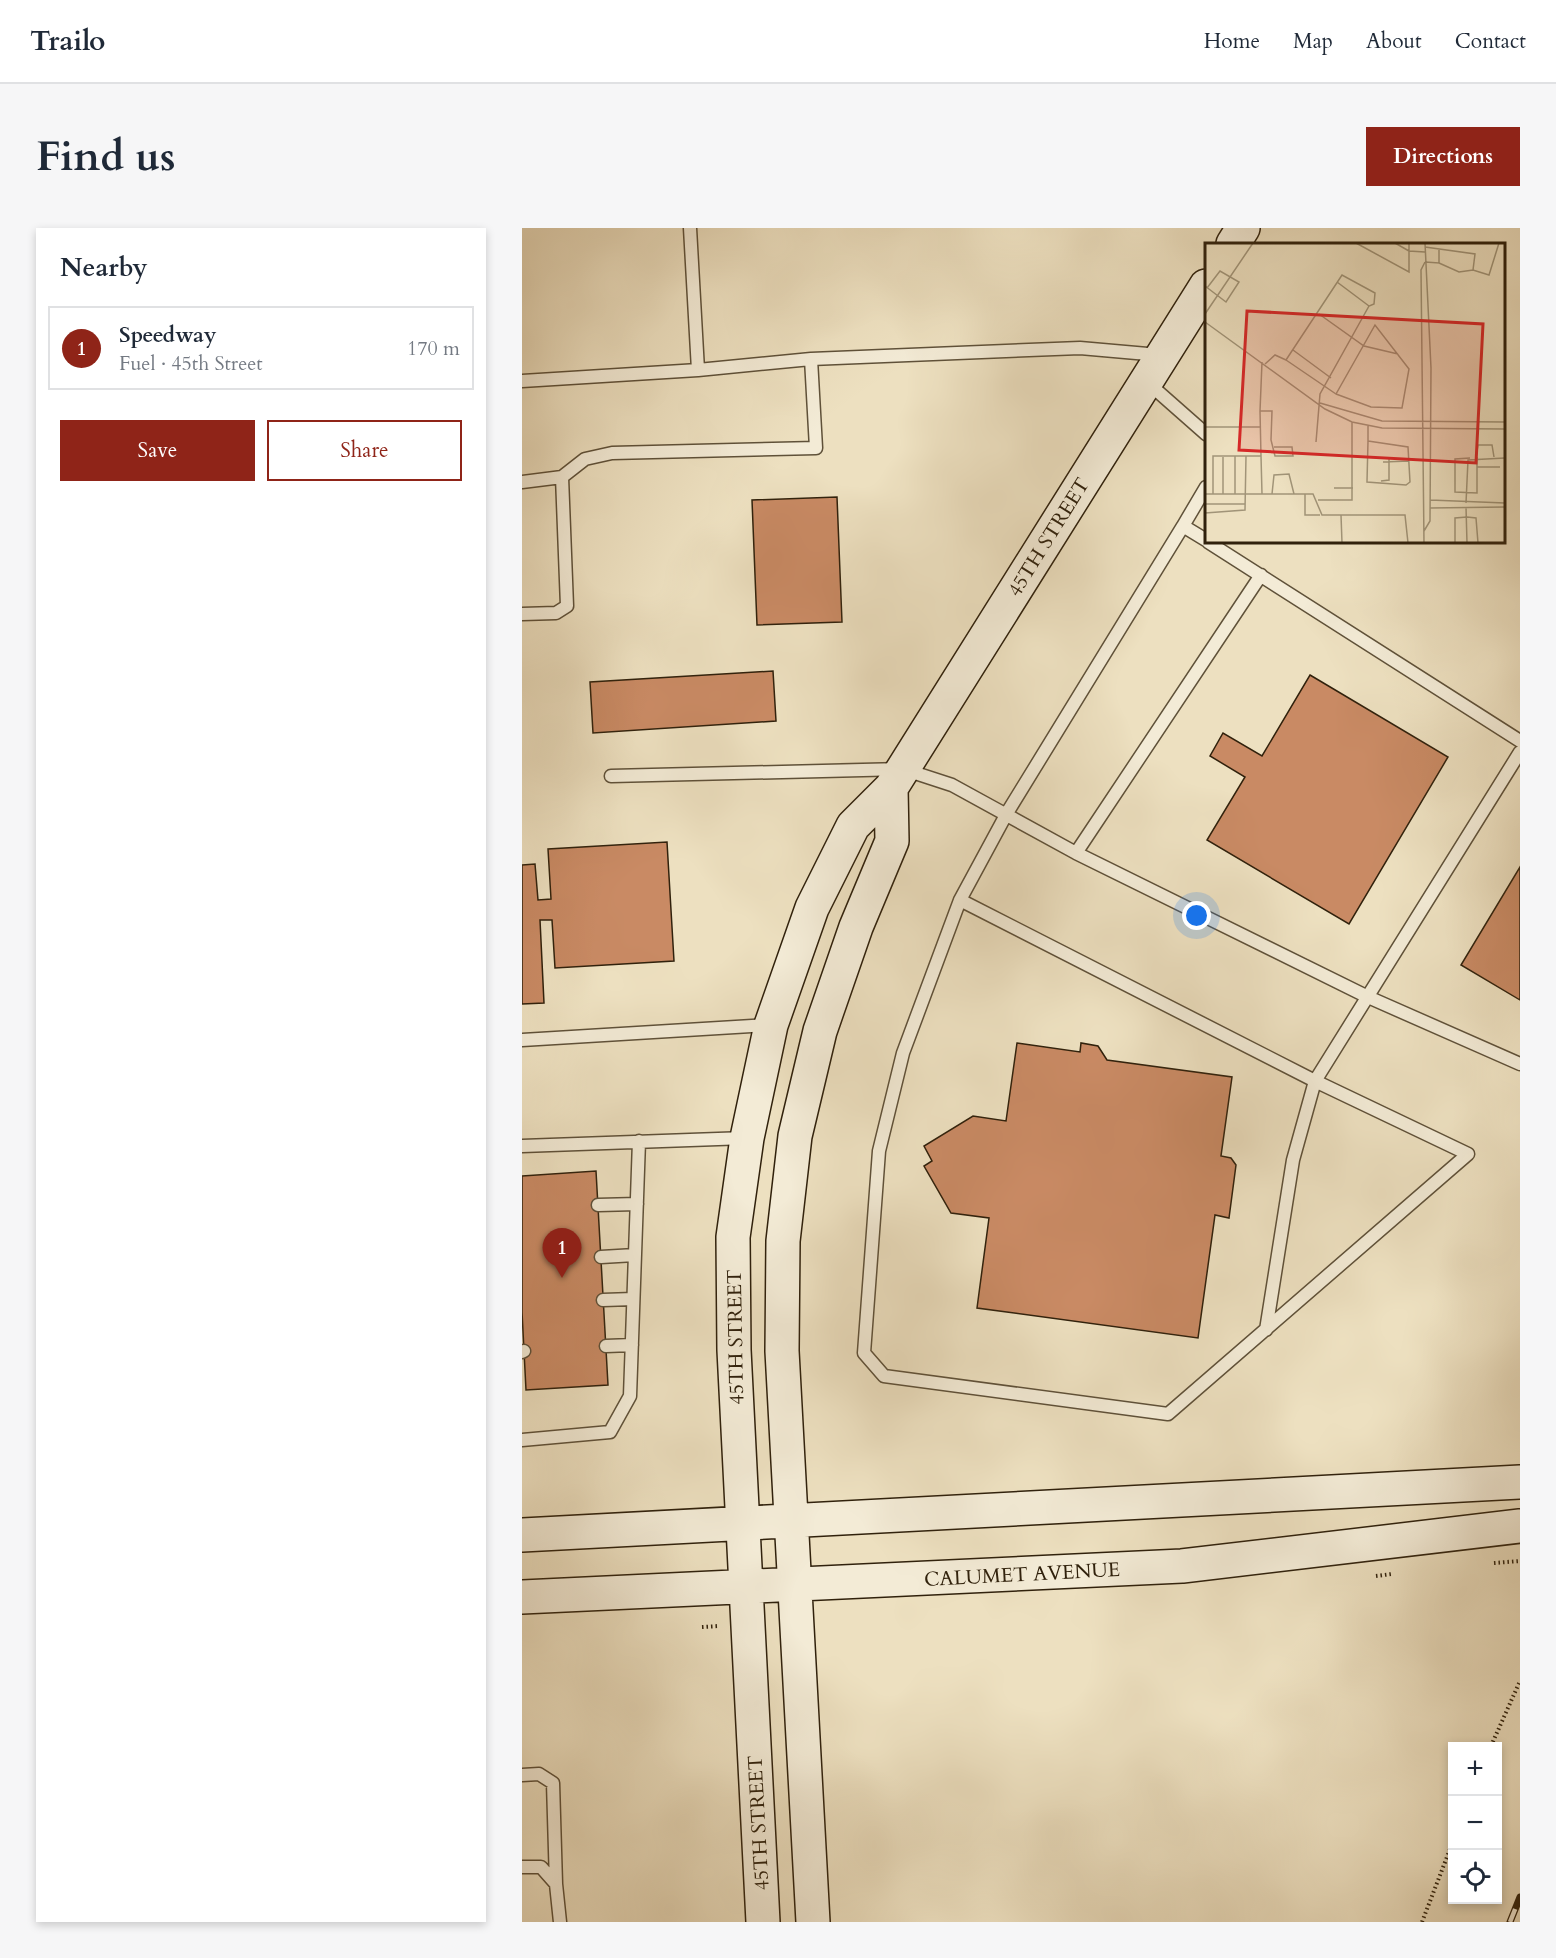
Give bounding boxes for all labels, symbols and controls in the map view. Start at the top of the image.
text: Trailo [30,22,105,60]
text: Home [1204,27,1260,56]
text: Map [1293,27,1333,56]
text: About [1366,27,1422,56]
text: Contact [1455,27,1526,56]
button: Directions [1366,127,1520,186]
text: Find us [36,128,176,185]
inset map [1205,243,1505,543]
text: Nearby [60,250,148,285]
text: Speedway [119,320,216,350]
text: 1 [76,335,87,362]
text: 170 m [407,335,460,362]
text: Fuel · 45th Street [119,350,263,377]
button: Save [60,420,255,481]
button: Share [267,420,462,481]
street label: 45TH STREET [1001,473,1096,602]
your location [1182,901,1211,930]
pin: 1 [542,1228,582,1278]
street label: 45TH STREET [721,1269,750,1405]
street label: CALUMET AVENUE [923,1556,1121,1593]
map controls [1448,1742,1502,1904]
button: + [1448,1742,1502,1796]
street label: 45TH STREET [741,1754,776,1891]
button: − [1448,1796,1502,1850]
button: locate [1448,1850,1502,1904]

